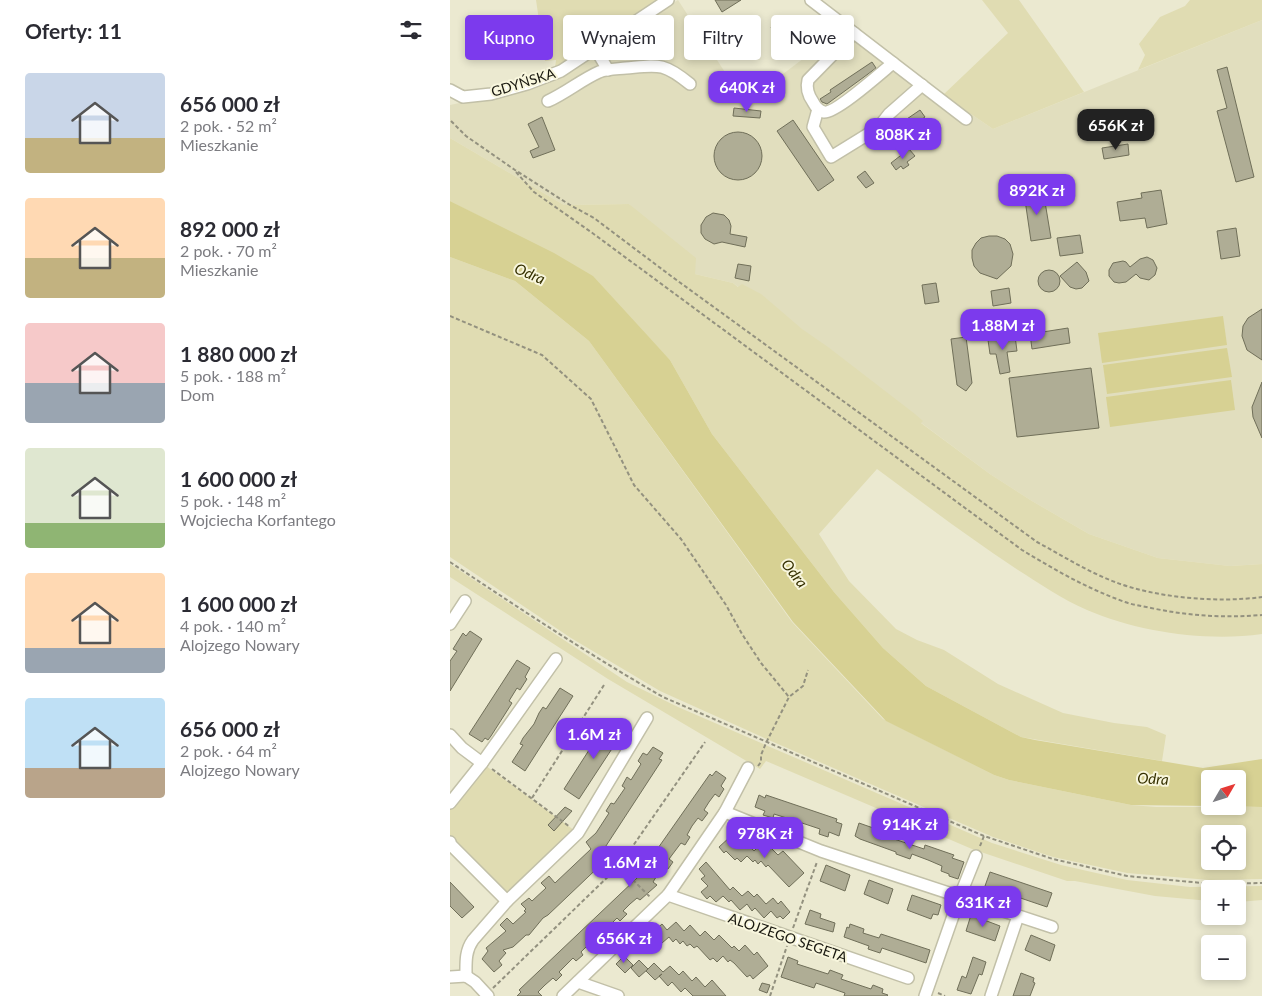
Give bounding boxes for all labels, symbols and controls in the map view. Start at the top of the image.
chip: Kupno [465,15,553,60]
chip: Wynajem [563,15,674,60]
chip: Filtry [684,15,761,60]
chip: Nowe [771,15,854,60]
icon: filters [397,16,425,44]
text: Oferty: 11 [25,18,122,43]
street label: GDYŃSKA [489,64,558,100]
pin: 640K zł [701,70,793,113]
text: 640K zł [719,77,775,96]
text: 656 000 zł [180,91,280,116]
icon: home [65,93,125,153]
pin: 656K zł [1070,108,1162,151]
text: 656K zł [1088,115,1144,134]
text: 2 pok. · 52 m² [180,116,277,135]
pin: 808K zł [857,118,949,160]
text: 808K zł [875,124,931,143]
text: Mieszkanie [180,135,258,154]
pin: 892K zł [991,174,1083,216]
text: 892K zł [1009,180,1065,199]
text: 892 000 zł [180,216,280,241]
icon: home [65,218,125,278]
text: 2 pok. · 70 m² [180,241,277,260]
water label: Odra [512,259,548,288]
text: Mieszkanie [180,260,258,279]
pin: 1.88M zł [951,308,1055,351]
text: 1.88M zł [971,315,1035,334]
text: 1 880 000 zł [180,341,297,366]
icon: home [65,343,125,403]
text: 5 pok. · 188 m² [180,366,286,385]
text: Dom [180,385,214,404]
text: 1 600 000 zł [180,466,297,491]
icon: home [65,468,125,528]
text: 5 pok. · 148 m² [180,491,286,510]
text: Wojciecha Korfantego [180,510,336,529]
water label: Odra [778,555,812,591]
text: 1 600 000 zł [180,591,297,616]
icon: home [65,593,125,653]
text: 4 pok. · 140 m² [180,616,286,635]
text: Alojzego Nowary [180,635,300,654]
text: 656 000 zł [180,716,280,741]
icon: home [65,718,125,778]
pin: 1.6M zł [548,718,640,760]
text: 1.6M zł [567,724,621,743]
text: 2 pok. · 64 m² [180,741,277,760]
text: Alojzego Nowary [180,760,300,779]
water label: Odra [1137,768,1170,788]
north arrow [1201,770,1246,815]
map controls [1201,770,1246,980]
pin: 914K zł [864,808,956,850]
text: 914K zł [882,814,938,833]
pin: 978K zł [719,816,811,859]
text: 978K zł [737,823,793,842]
button: locate [1201,825,1246,870]
pin: 1.6M zł [584,846,676,888]
text: 1.6M zł [603,852,657,871]
button: + [1201,880,1246,925]
pin: 631K zł [937,886,1029,928]
text: 631K zł [955,892,1011,911]
street label: ALOJZEGO SEGETA [726,909,850,965]
pin: 656K zł [578,922,670,964]
text: 656K zł [596,928,652,947]
button: − [1201,935,1246,980]

